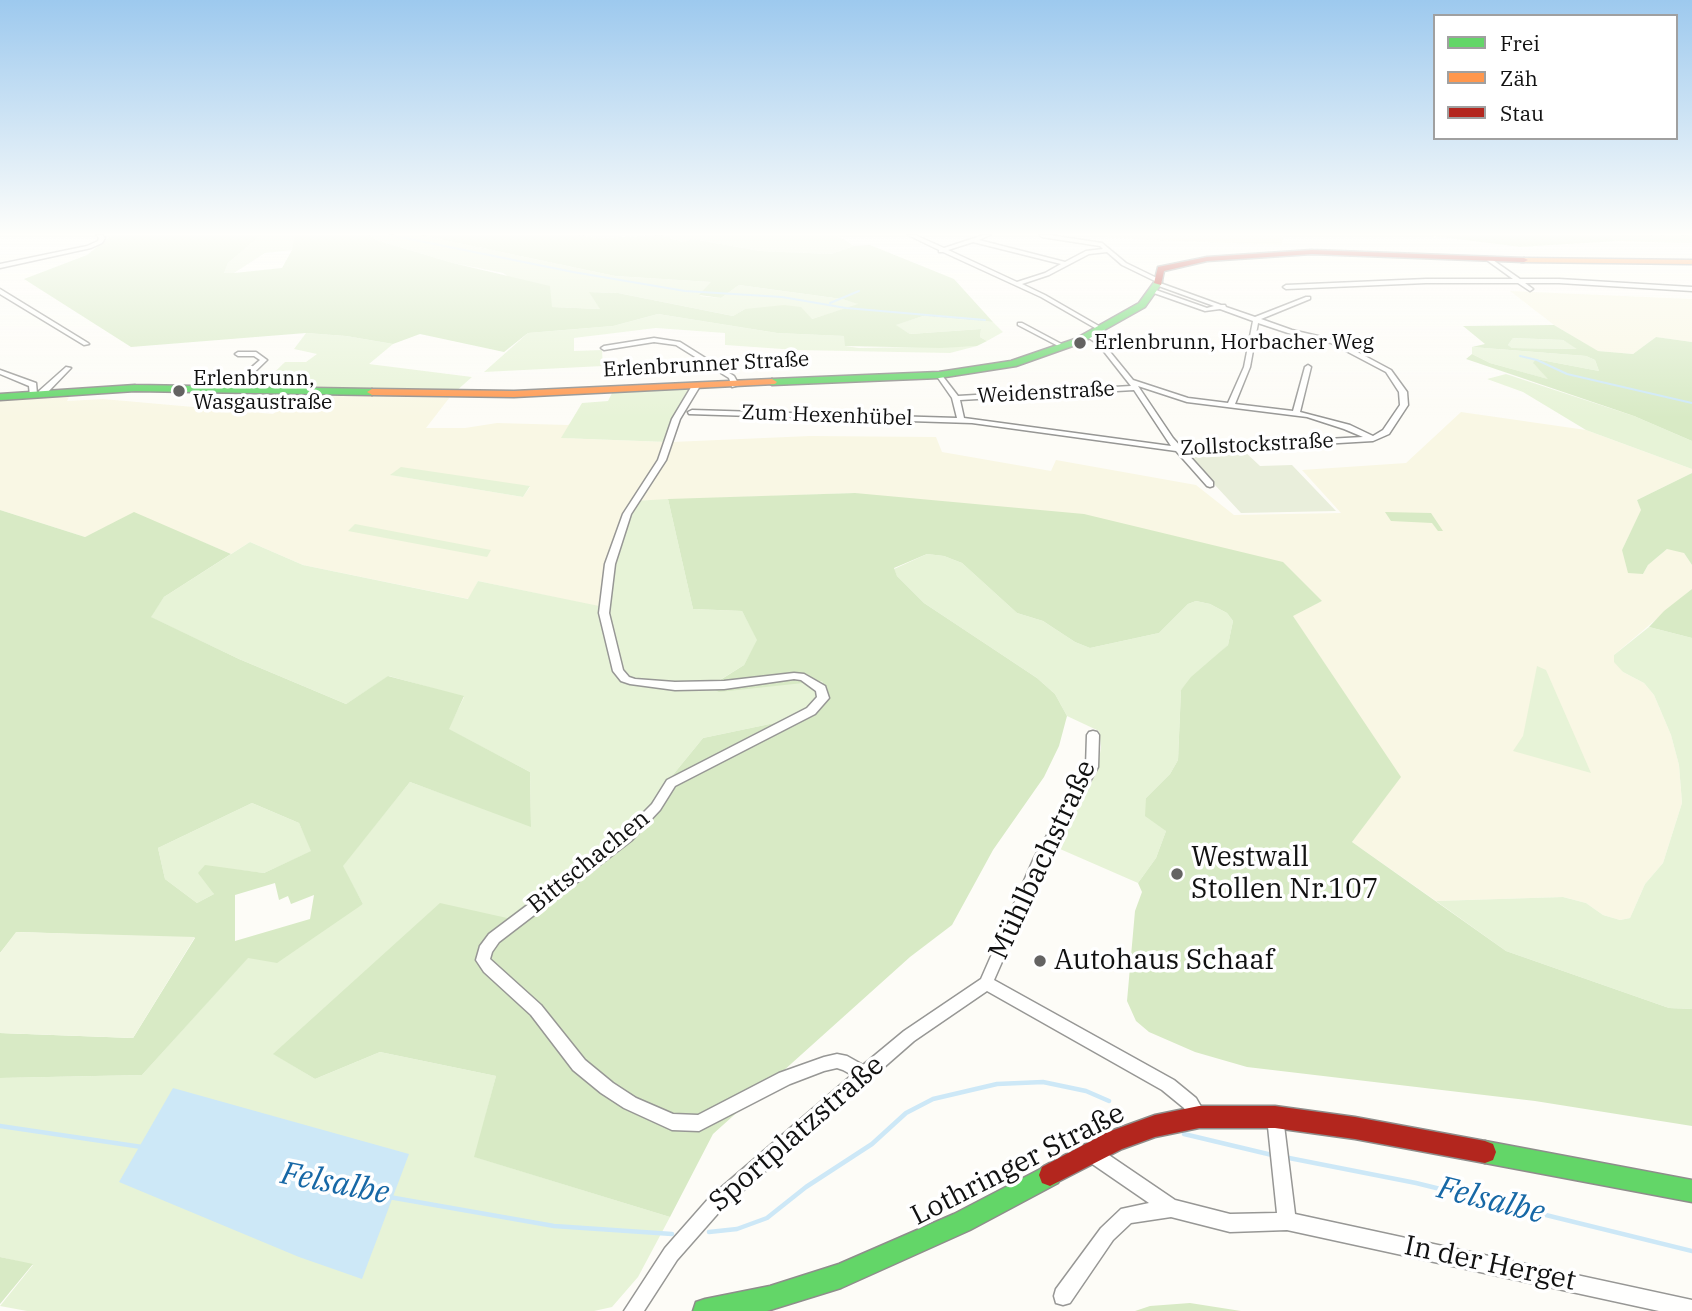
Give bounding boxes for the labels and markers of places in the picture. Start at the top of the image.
place label: Erlenbrunn, Horbacher Weg [1094,330,1374,356]
marker: Erlenbrunn, Horbacher Weg [1072,335,1088,351]
place label: Erlenbrunn, Wasgaustraße [193,366,332,416]
marker: Erlenbrunn, Wasgaustraße [171,383,187,399]
place label: Westwall Stollen Nr.107 [1191,841,1379,907]
marker: Westwall Stollen Nr.107 [1169,866,1185,882]
place label: Autohaus Schaaf [1054,944,1274,978]
marker: Autohaus Schaaf [1032,953,1048,969]

